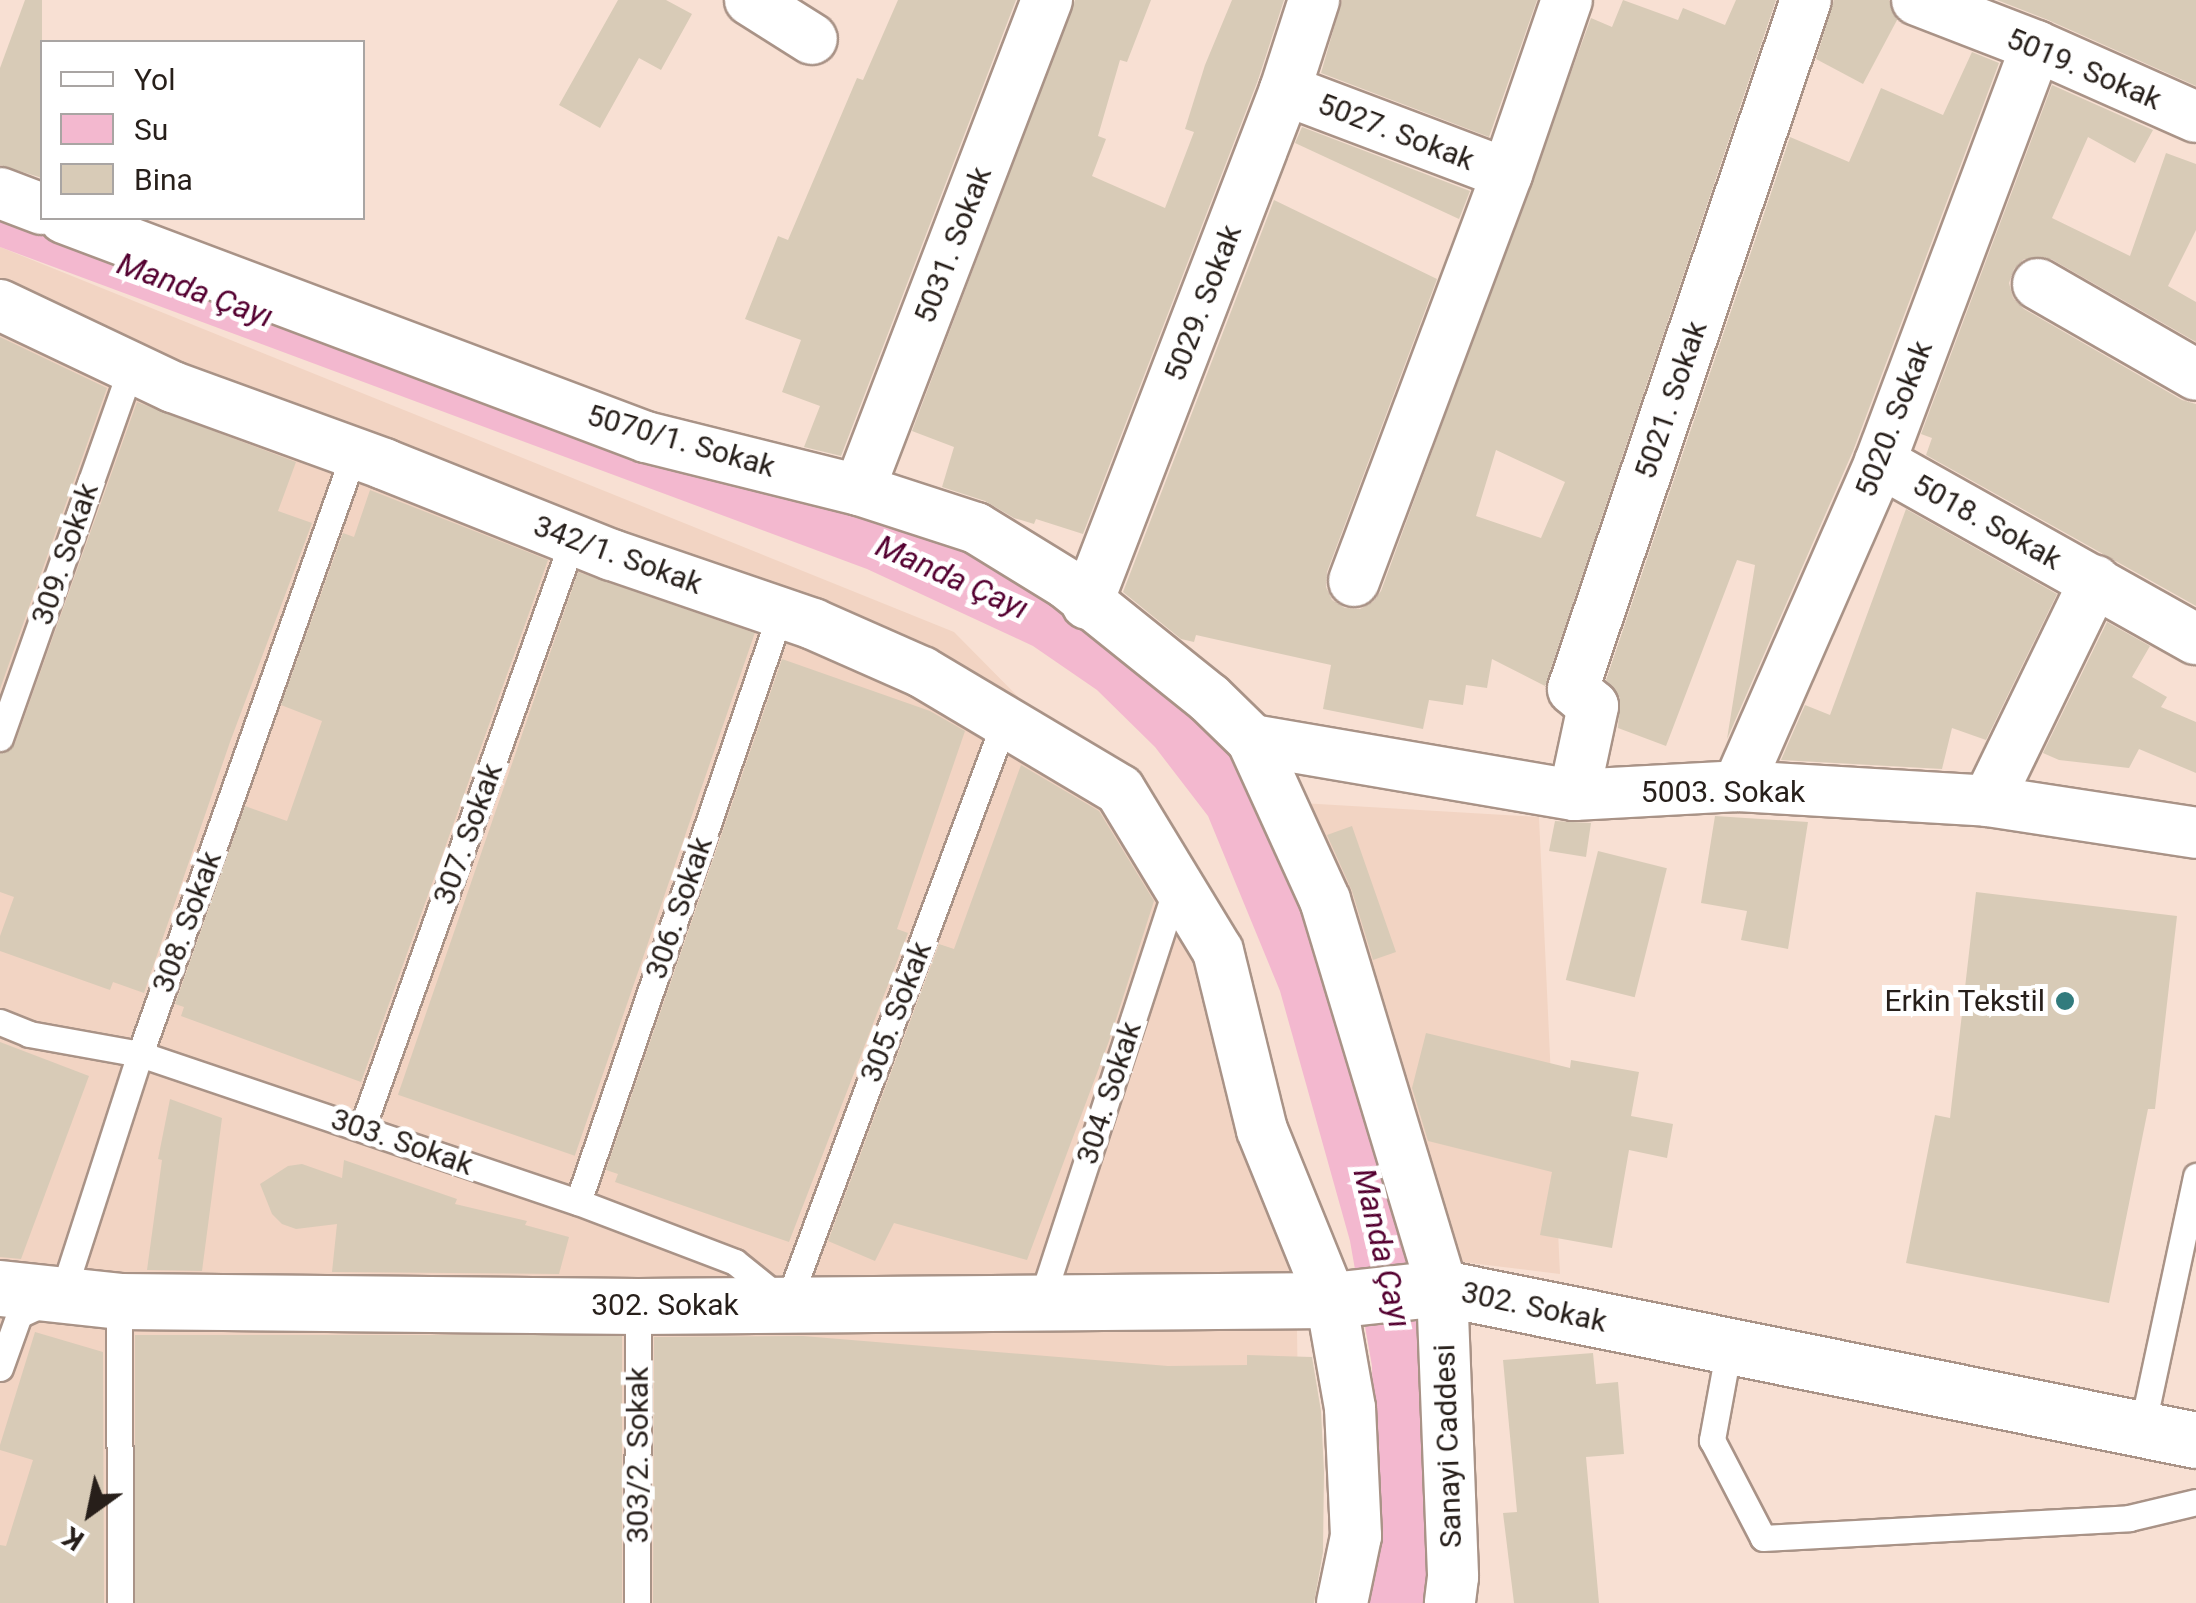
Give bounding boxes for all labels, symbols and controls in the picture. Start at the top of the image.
street label: 5019. Sokak [2001,20,2167,118]
legend [40,40,365,220]
text: Yol [134,62,175,97]
street label: 5027. Sokak [1313,86,1479,178]
text: Su [134,112,168,147]
text: Bina [134,162,193,197]
street label: 5031. Sokak [907,162,999,328]
street label: 5029. Sokak [1157,220,1249,386]
water label: Manda Çayı [112,244,278,336]
street label: 5021. Sokak [1627,316,1715,484]
street label: 5020. Sokak [1848,336,1940,502]
street label: 5070/1. Sokak [583,397,779,485]
street label: 5018. Sokak [1906,466,2068,578]
street label: 309. Sokak [24,478,106,630]
street label: 342/1. Sokak [529,508,707,602]
water label: Manda Çayı [870,526,1034,628]
street label: 307. Sokak [426,759,510,909]
street label: 5003. Sokak [1641,774,1805,810]
street label: 306. Sokak [638,832,720,984]
street label: 308. Sokak [145,847,229,997]
street label: 305. Sokak [853,937,939,1087]
place label: Erkin Tekstil [1884,983,2045,1019]
marker: Erkin Tekstil [2054,990,2076,1012]
street label: 304. Sokak [1069,1017,1149,1169]
street label: 303. Sokak [326,1101,478,1183]
water label: Manda Çayı [1345,1164,1419,1332]
street label: 302. Sokak [1458,1274,1610,1340]
street label: 302. Sokak [591,1287,739,1323]
street label: Sanayi Caddesi [1426,1343,1470,1549]
street label: 303/2. Sokak [620,1367,656,1543]
north arrow [40,1463,140,1563]
text: K [57,1520,90,1557]

